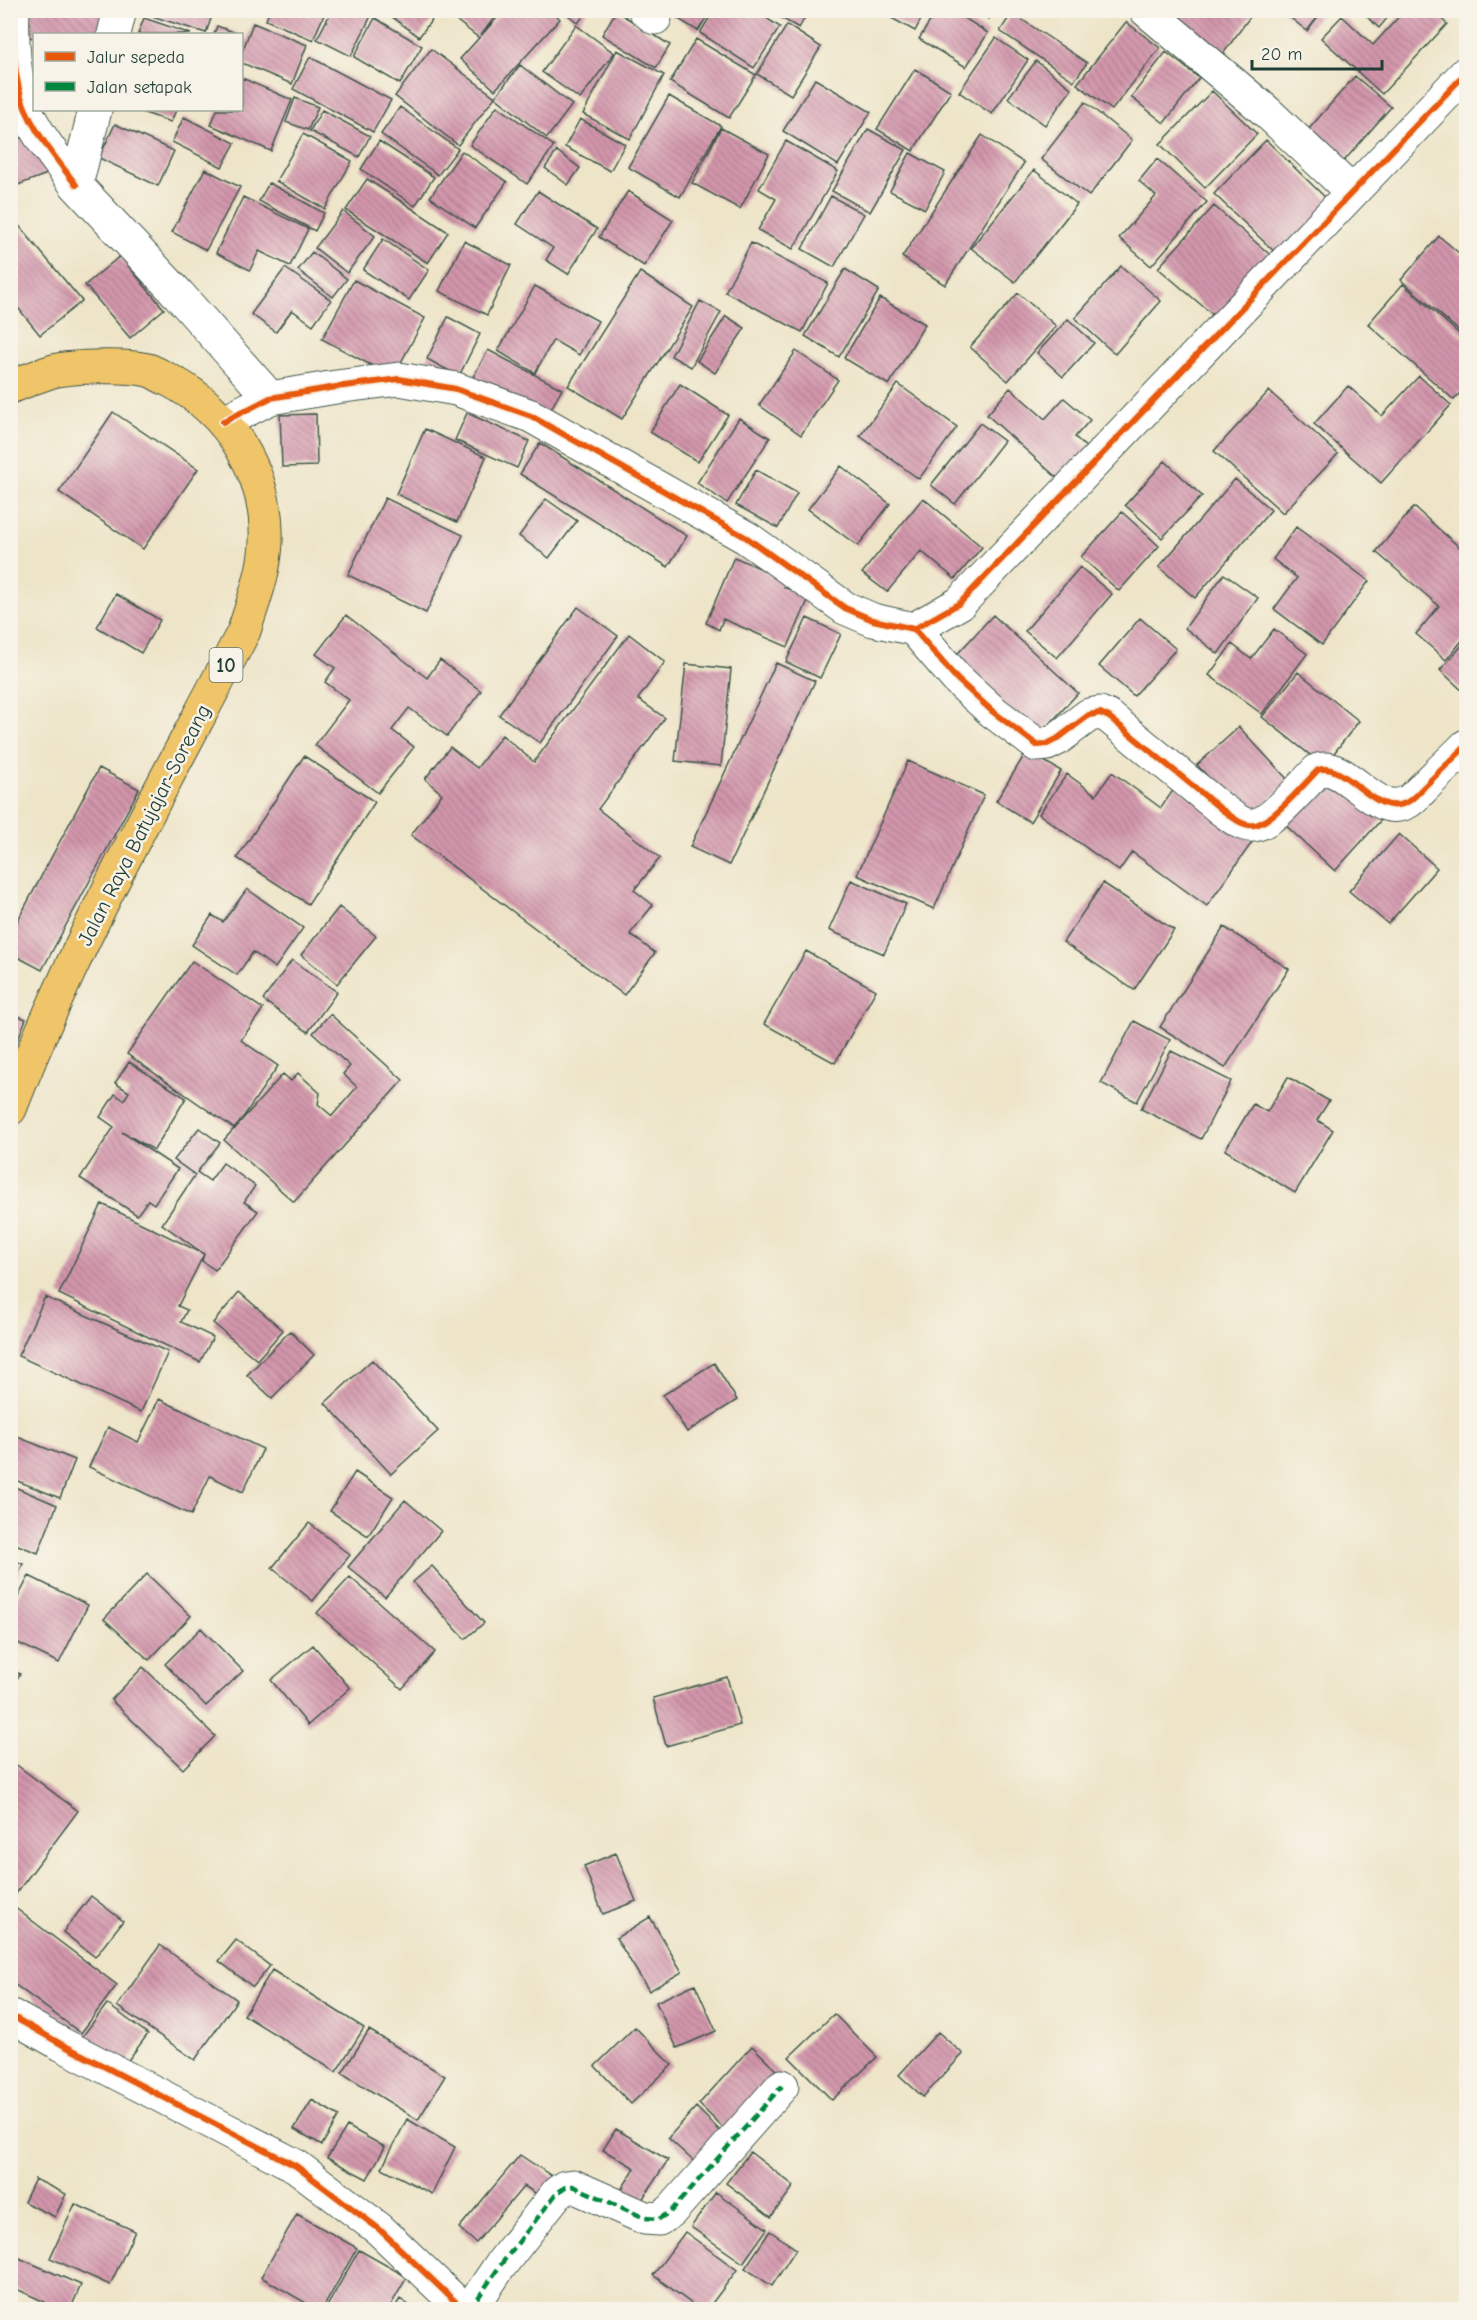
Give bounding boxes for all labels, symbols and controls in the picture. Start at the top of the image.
legend [33,33,243,111]
scale bar [1252,33,1382,71]
text: 20 m [1261,44,1302,65]
text: Jalur sepeda [87,47,185,68]
text: Jalan setapak [87,77,192,98]
road number: 10 [210,648,242,682]
street label: Jalan Raya Batujajar-Soreang [73,700,215,950]

